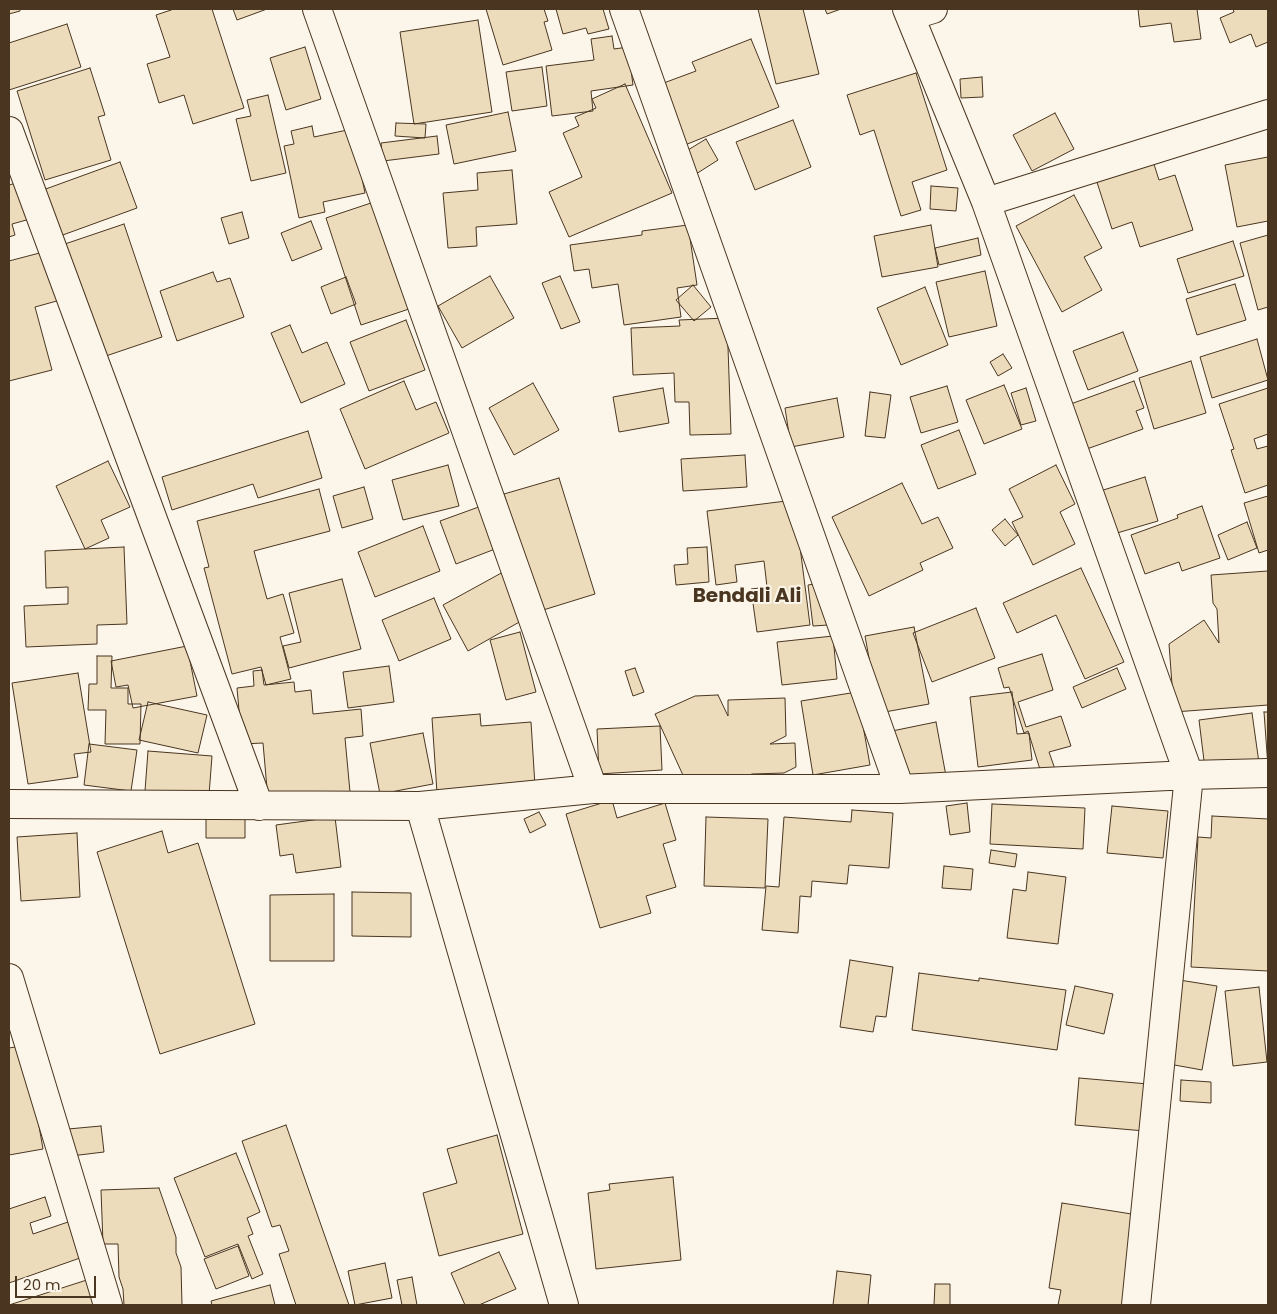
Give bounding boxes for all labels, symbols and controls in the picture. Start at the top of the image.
district label: Bendali Ali [693,585,801,609]
scale bar [18,1266,99,1298]
text: 20 m [23,1274,61,1295]

